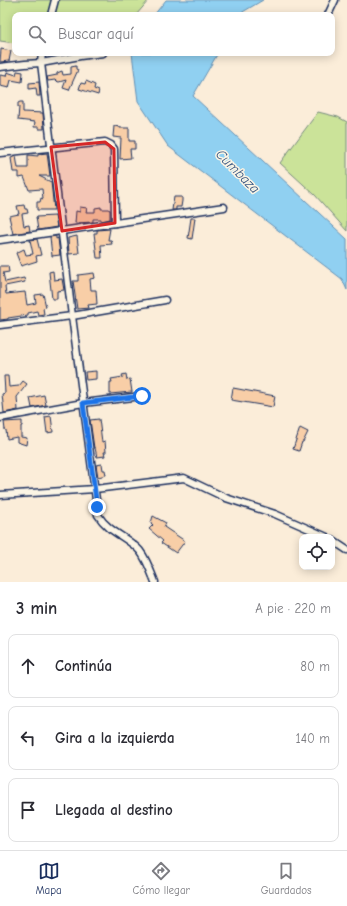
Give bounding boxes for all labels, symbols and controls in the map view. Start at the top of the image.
search box [12,12,335,56]
icon: search [26,23,48,45]
text: Buscar aquí [58,25,134,43]
water label: Cumbaza [212,146,263,197]
route start [133,387,151,405]
route end [88,498,106,516]
map controls [299,534,335,570]
button: locate [299,534,335,570]
text: 3 min [16,599,57,618]
text: A pie · 220 m [255,601,331,616]
icon: ahead [17,655,39,677]
text: Continúa [55,657,112,675]
text: 80 m [300,659,330,674]
icon: left [17,727,39,749]
text: Gira a la izquierda [55,729,175,747]
text: 140 m [296,731,330,746]
icon: arrive [17,799,39,821]
text: Llegada al destino [55,801,173,819]
tab: Mapa [35,860,62,897]
tab: Cómo llegar [133,860,190,897]
tab: Guardados [261,860,312,897]

